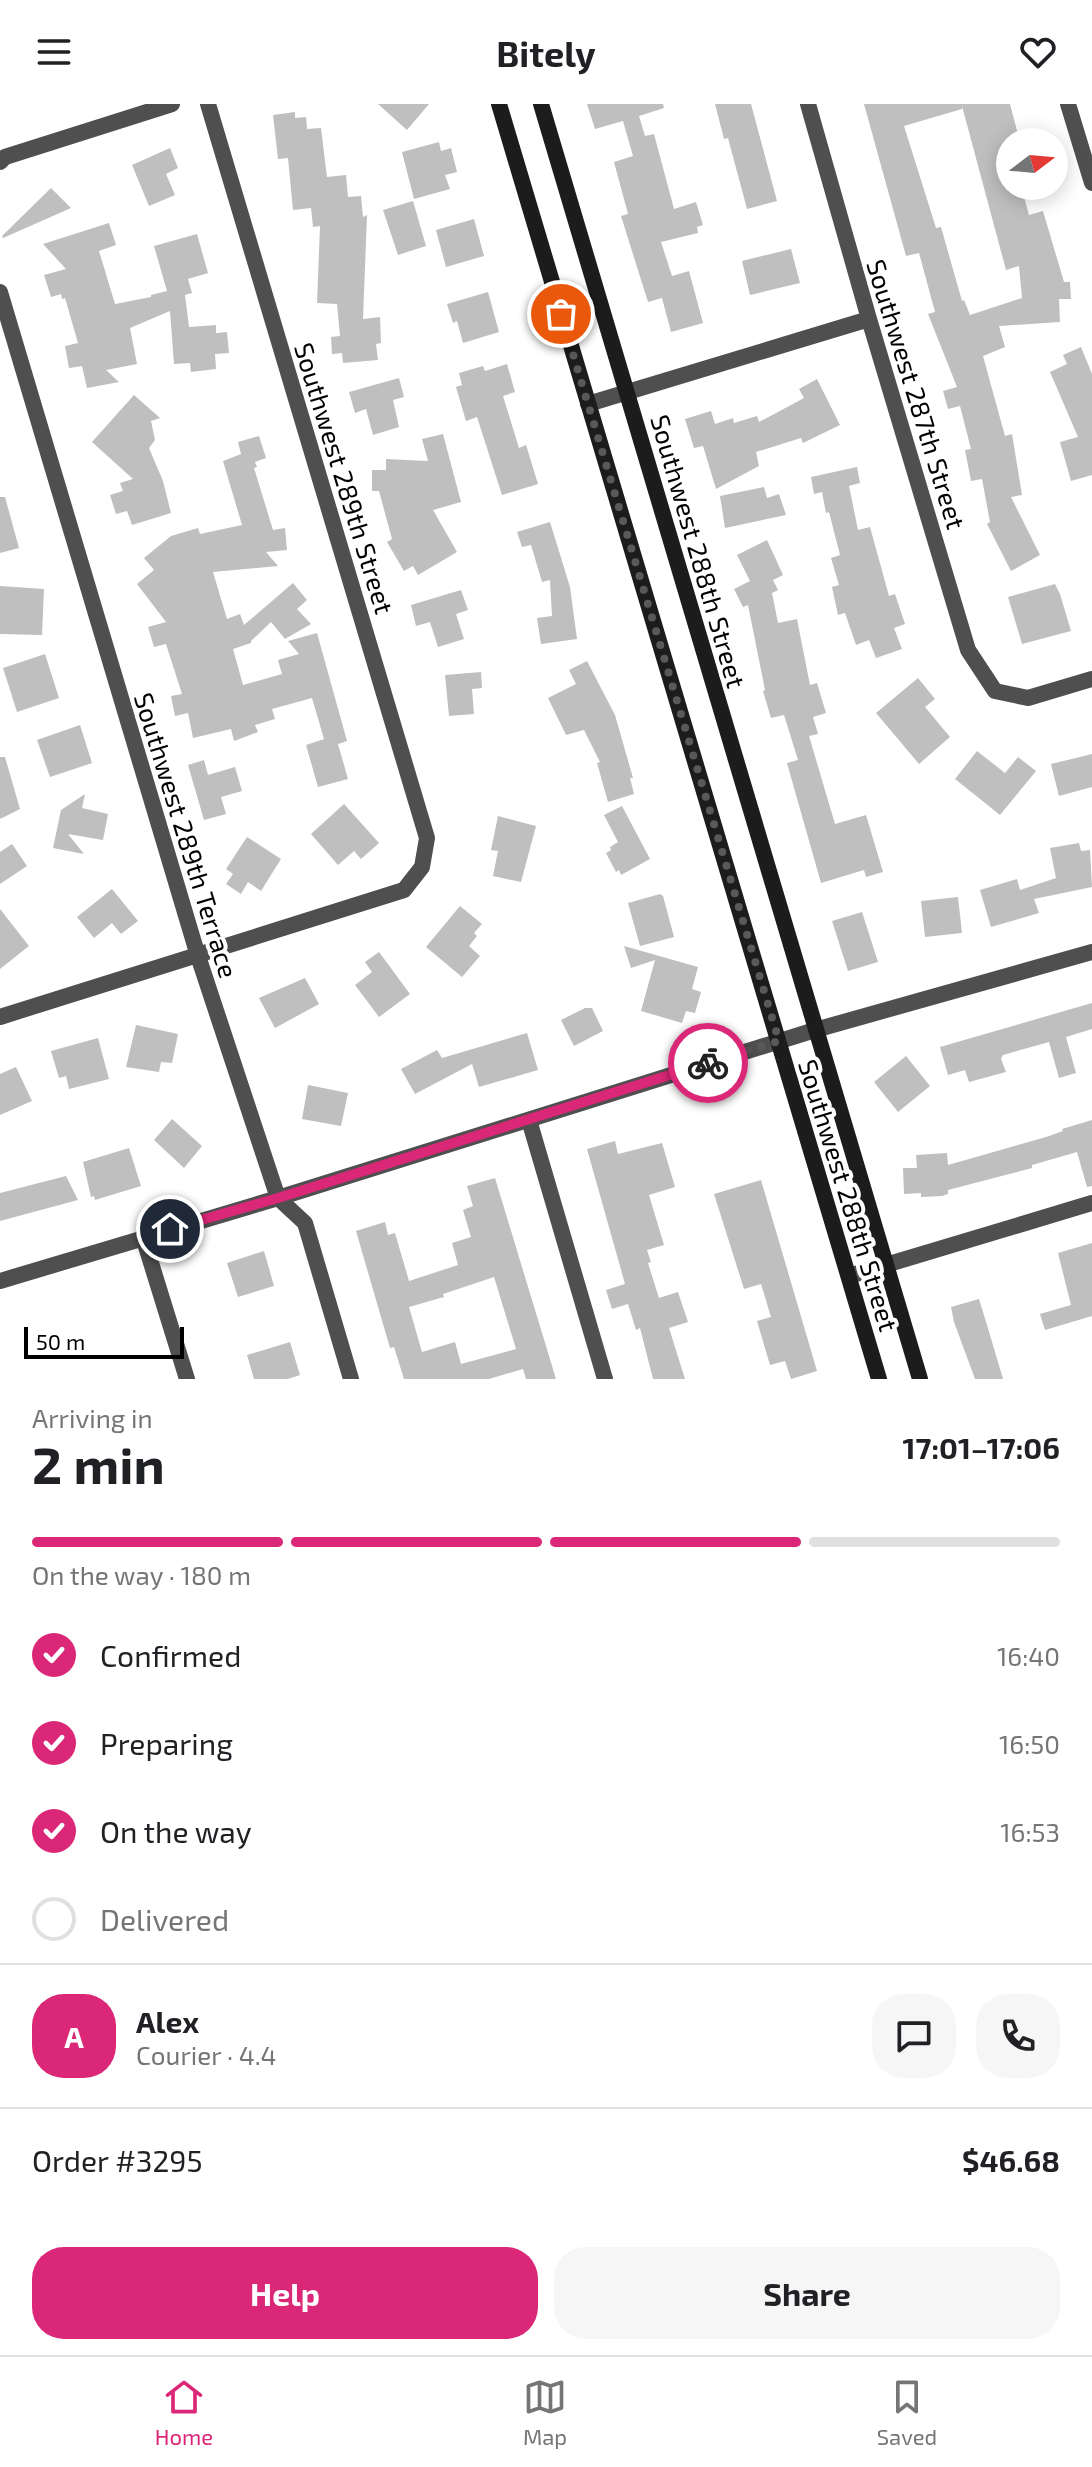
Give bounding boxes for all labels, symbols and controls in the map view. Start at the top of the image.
icon: menu [32,30,76,74]
icon: heart [1016,30,1060,74]
text: Bitely [496,31,596,74]
north arrow [996,128,1068,200]
map controls [996,128,1068,200]
street label: Southwest 287th Street [861,255,973,533]
pin [527,280,595,348]
icon: bag [539,292,583,336]
street label: Southwest 289th Street [289,339,401,617]
street label: Southwest 288th Street [645,411,753,691]
street label: Southwest 289th Terrace [129,689,245,981]
courier [668,1023,748,1103]
icon: bike [686,1041,730,1085]
street label: Southwest 288th Street [793,1055,905,1335]
pin [136,1195,204,1263]
icon: home [148,1207,192,1251]
scale bar [24,1323,184,1359]
text: 50 m [36,1328,85,1354]
text: Arriving in [32,1402,153,1433]
text: 17:01–17:06 [903,1429,1060,1465]
text: 2 min [32,1432,165,1494]
text: On the way · 180 m [32,1559,251,1590]
icon: check [32,1633,76,1677]
text: Confirmed [100,1637,241,1673]
text: 16:40 [997,1640,1060,1671]
icon: check [32,1721,76,1765]
text: Preparing [100,1725,233,1761]
text: 16:50 [999,1728,1060,1759]
icon: check [32,1809,76,1853]
text: On the way [100,1813,252,1849]
text: 16:53 [1000,1816,1060,1847]
text: Delivered [100,1901,229,1937]
button: chat [872,1994,956,2078]
button: phone [976,1994,1060,2078]
text: Alex [136,2003,199,2039]
text: A [64,2018,84,2054]
text: Courier · 4.4 [136,2039,277,2070]
text: Order #3295 [32,2142,203,2178]
text: $46.68 [962,2142,1060,2178]
button: Help [32,2247,538,2339]
button: Share [554,2247,1060,2339]
tab: Home [155,2375,213,2449]
tab: Map [523,2375,567,2449]
tab: Saved [877,2375,937,2449]

